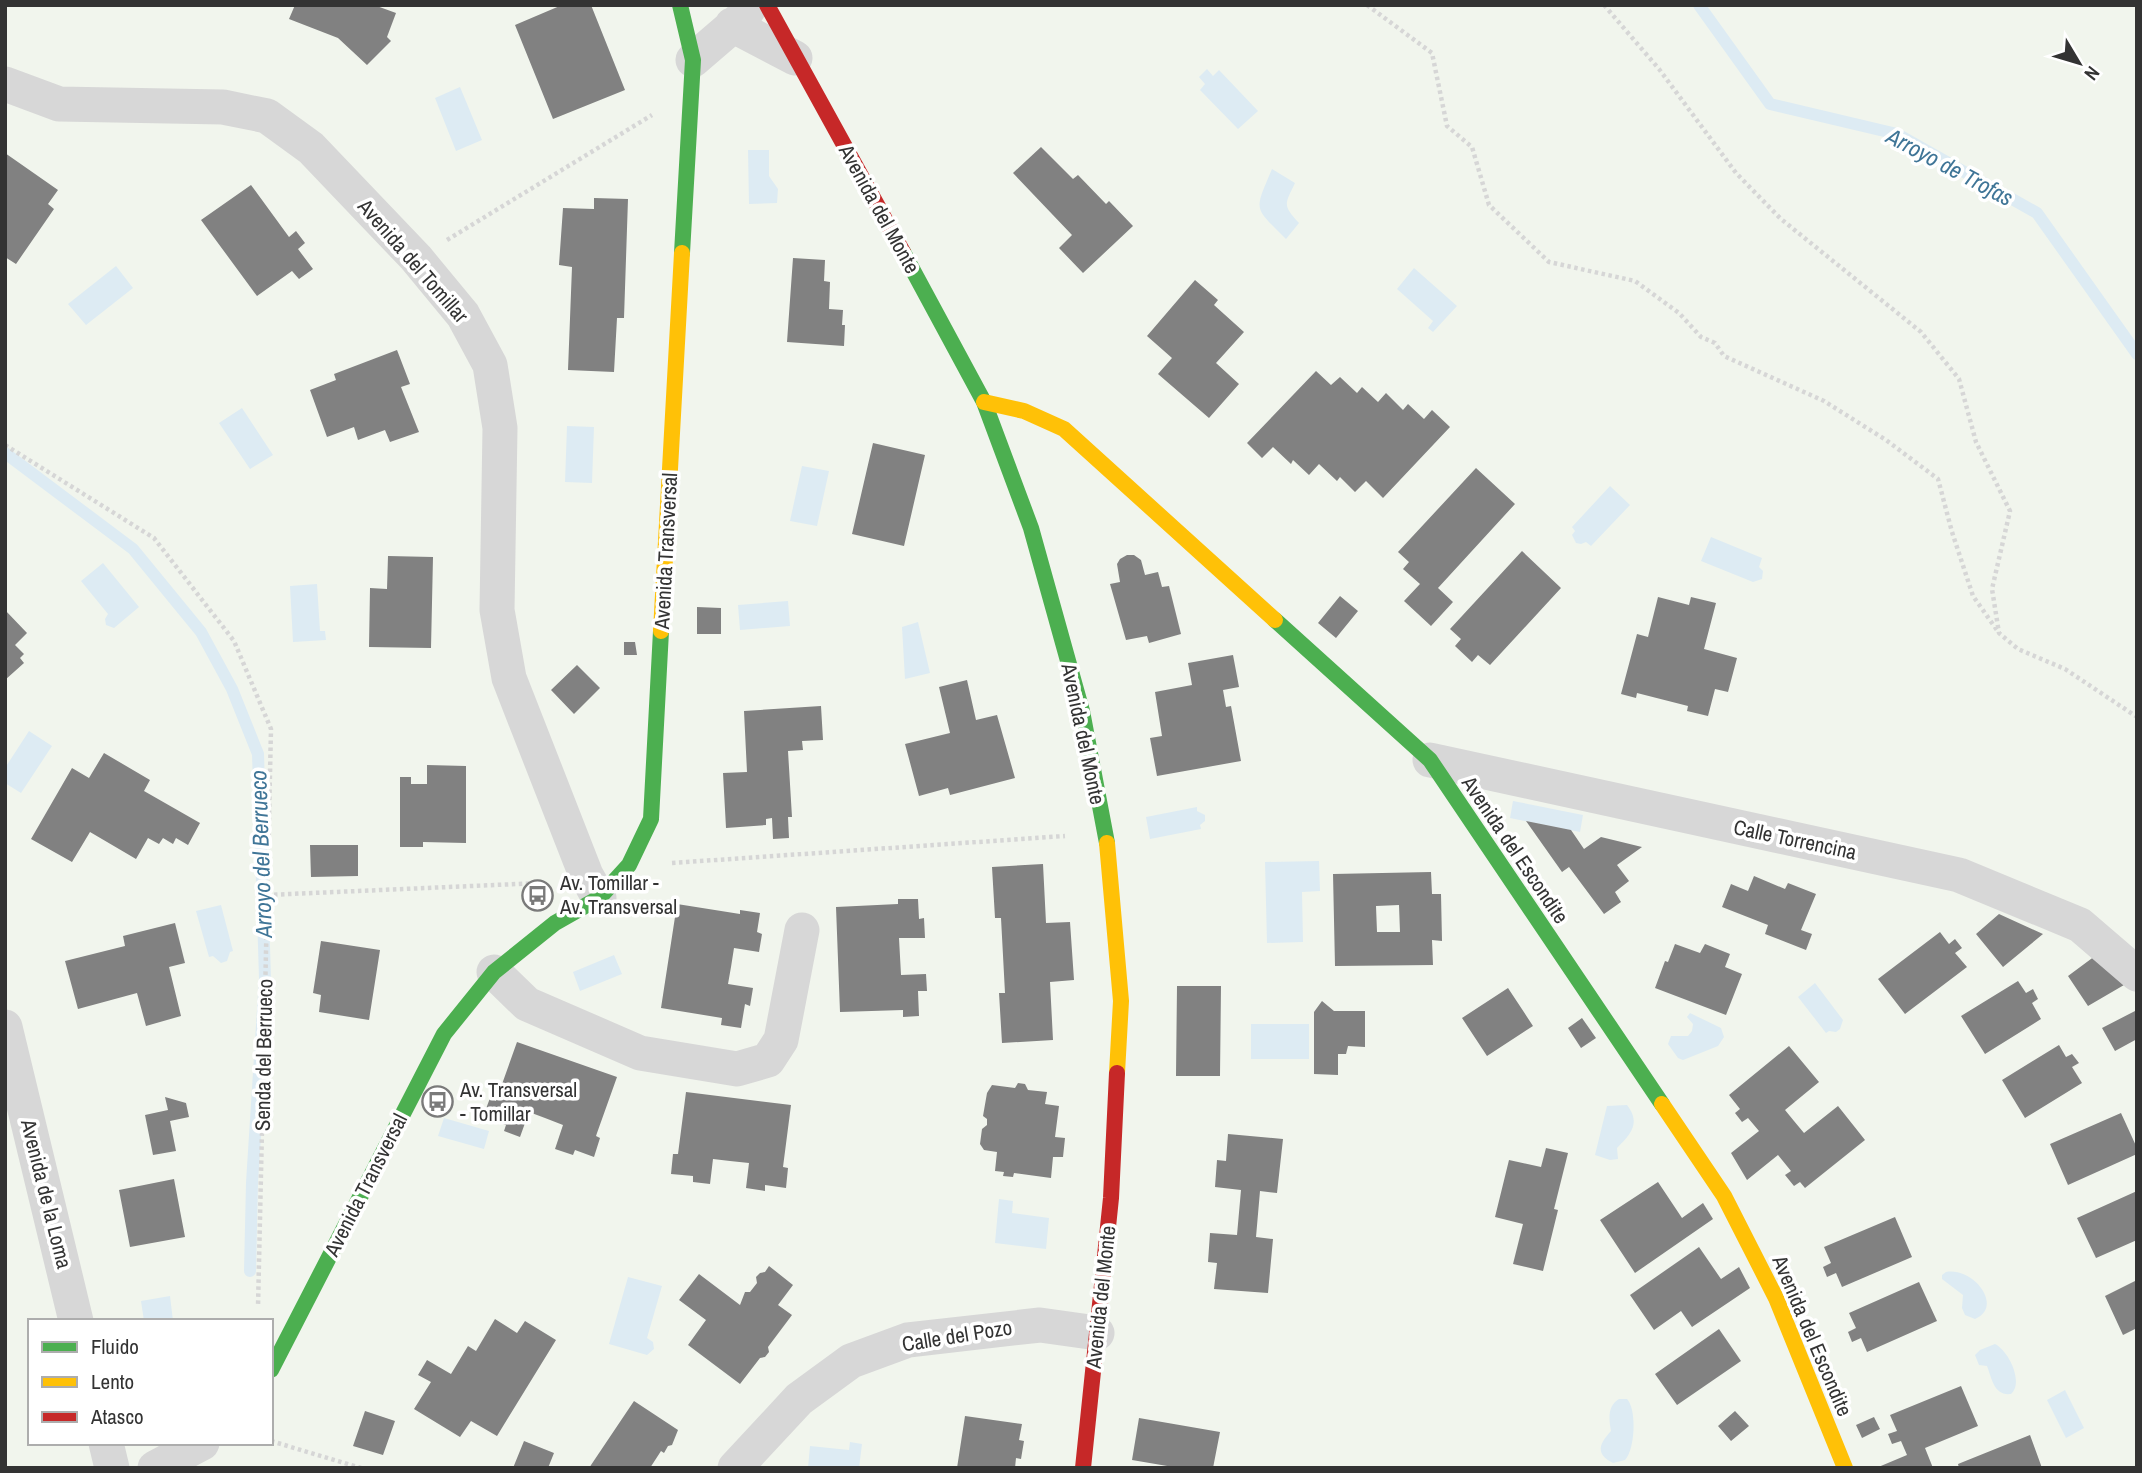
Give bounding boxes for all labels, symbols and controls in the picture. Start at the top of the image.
north arrow [2044,28,2114,98]
text: N [2079,61,2106,86]
water label: Arroyo de Trofas [1881,120,2019,213]
street label: Avenida del Monte [832,138,927,278]
street label: Avenida del Tomillar [351,192,475,329]
street label: Avenida Transversal [647,472,684,631]
street label: Avenida del Monte [1054,660,1113,807]
street label: Avenida del Escondite [1455,769,1576,929]
water label: Arroyo del Berrueco [242,770,279,939]
street label: Calle Torrencina [1731,812,1860,867]
place label: Av. Tomillar - Av. Transversal [559,868,677,921]
bus stop icon: Av. Tomillar - Av. Transversal [520,878,554,912]
street label: Senda del Berrueco [248,979,279,1131]
place label: Av. Transversal - Tomillar [459,1075,577,1128]
bus stop icon: Av. Transversal - Tomillar [420,1085,454,1119]
street label: Avenida Transversal [317,1108,414,1262]
street label: Avenida de la Loma [14,1115,79,1272]
street label: Avenida del Monte [1078,1224,1122,1371]
street label: Avenida del Escondite [1765,1250,1859,1421]
street label: Calle del Pozo [900,1313,1014,1359]
legend [28,1319,273,1445]
text: Fluido [91,1332,139,1361]
text: Lento [91,1367,134,1396]
text: Atasco [90,1402,144,1431]

